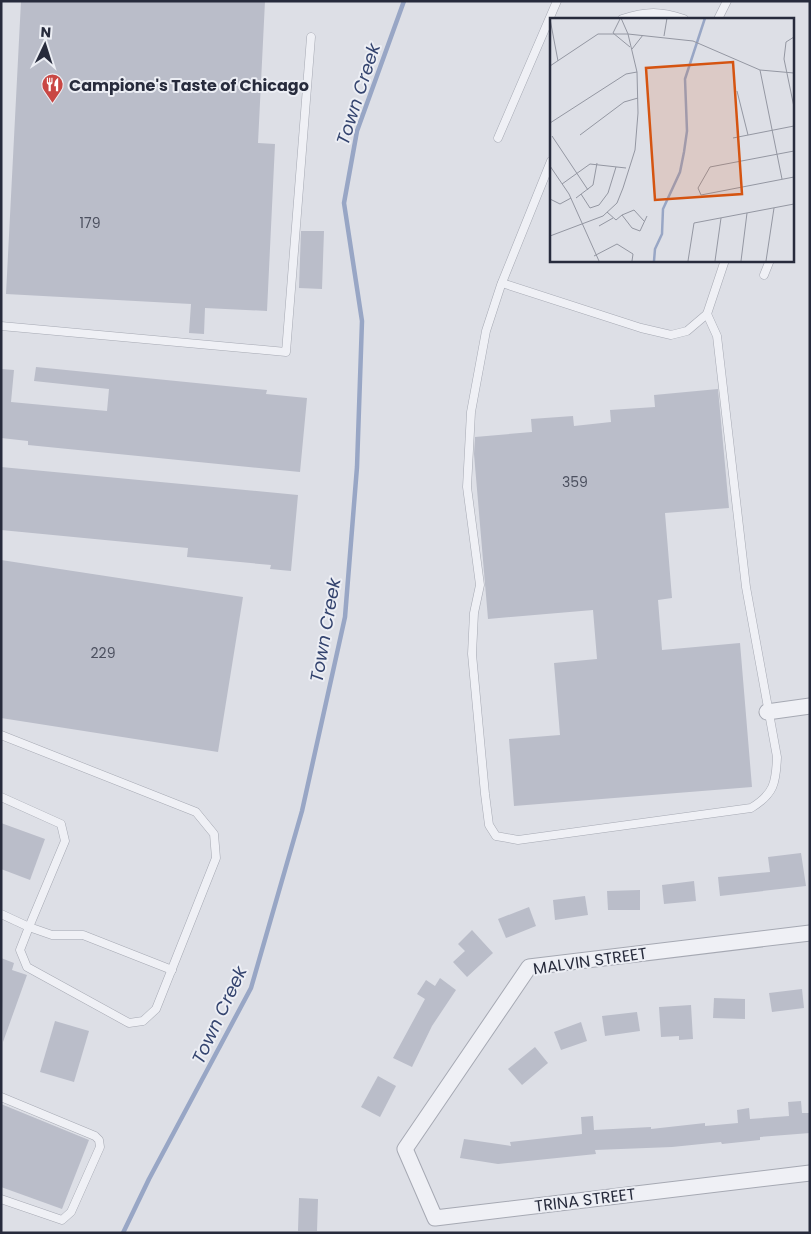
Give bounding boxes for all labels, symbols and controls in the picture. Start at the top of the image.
inset map [550,18,794,261]
north arrow [20,20,70,70]
text: N [40,22,52,42]
water label: Town Creek [330,39,386,148]
restaurant icon: Campione's Taste of Chicago [41,73,65,104]
place label: Campione's Taste of Chicago [69,74,309,97]
house number: 179 [80,213,100,233]
house number: 359 [562,472,588,492]
water label: Town Creek [304,575,347,684]
house number: 229 [91,643,115,663]
street label: MALVIN STREET [532,942,649,980]
water label: Town Creek [185,961,253,1068]
street label: TRINA STREET [533,1182,637,1218]

